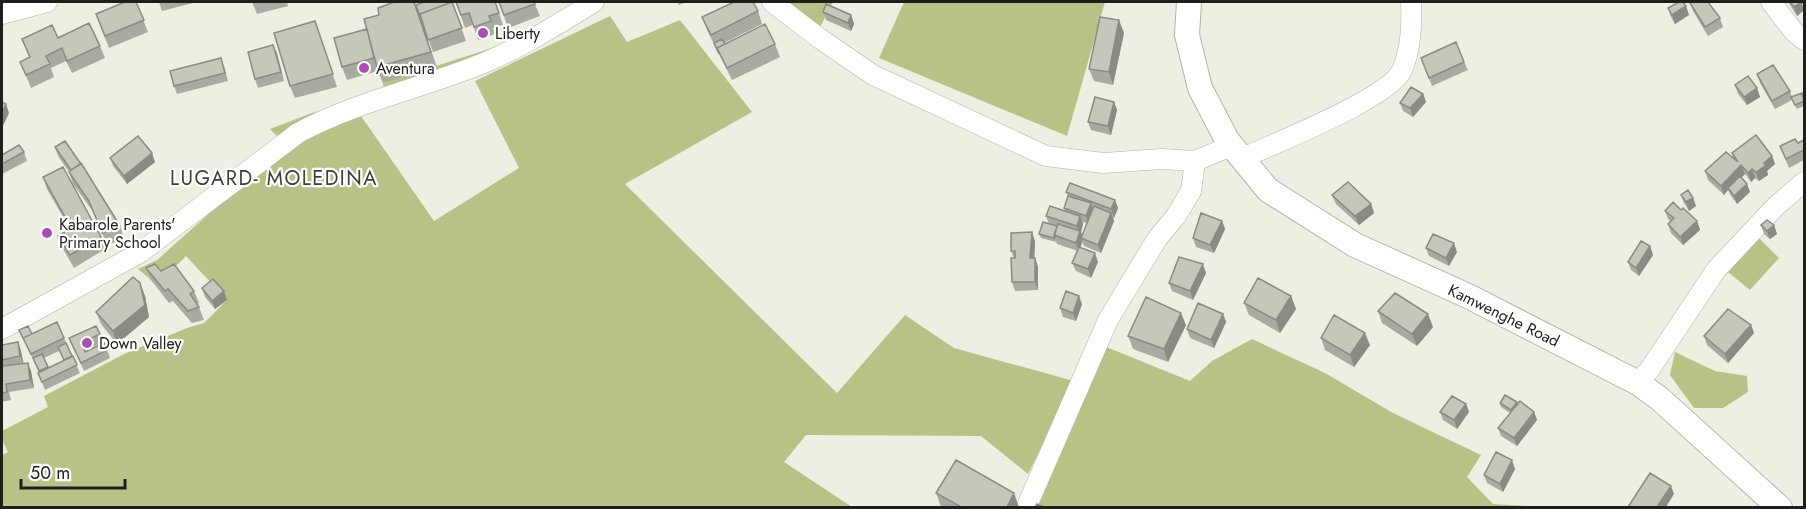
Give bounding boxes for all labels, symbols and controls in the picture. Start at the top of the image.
place label: Liberty [495,22,541,45]
marker: Liberty [476,26,490,40]
place label: Aventura [376,57,435,80]
marker: Aventura [357,61,371,75]
district label: LUGARD- MOLEDINA [170,164,378,193]
place label: Kabarole Parents' Primary School [59,213,176,254]
marker: Kabarole Parents' Primary School [40,226,54,240]
street label: Kamwenghe Road [1444,278,1563,352]
place label: Down Valley [99,332,182,355]
marker: Down Valley [80,336,94,350]
scale bar [21,452,124,490]
text: 50 m [30,460,70,486]

